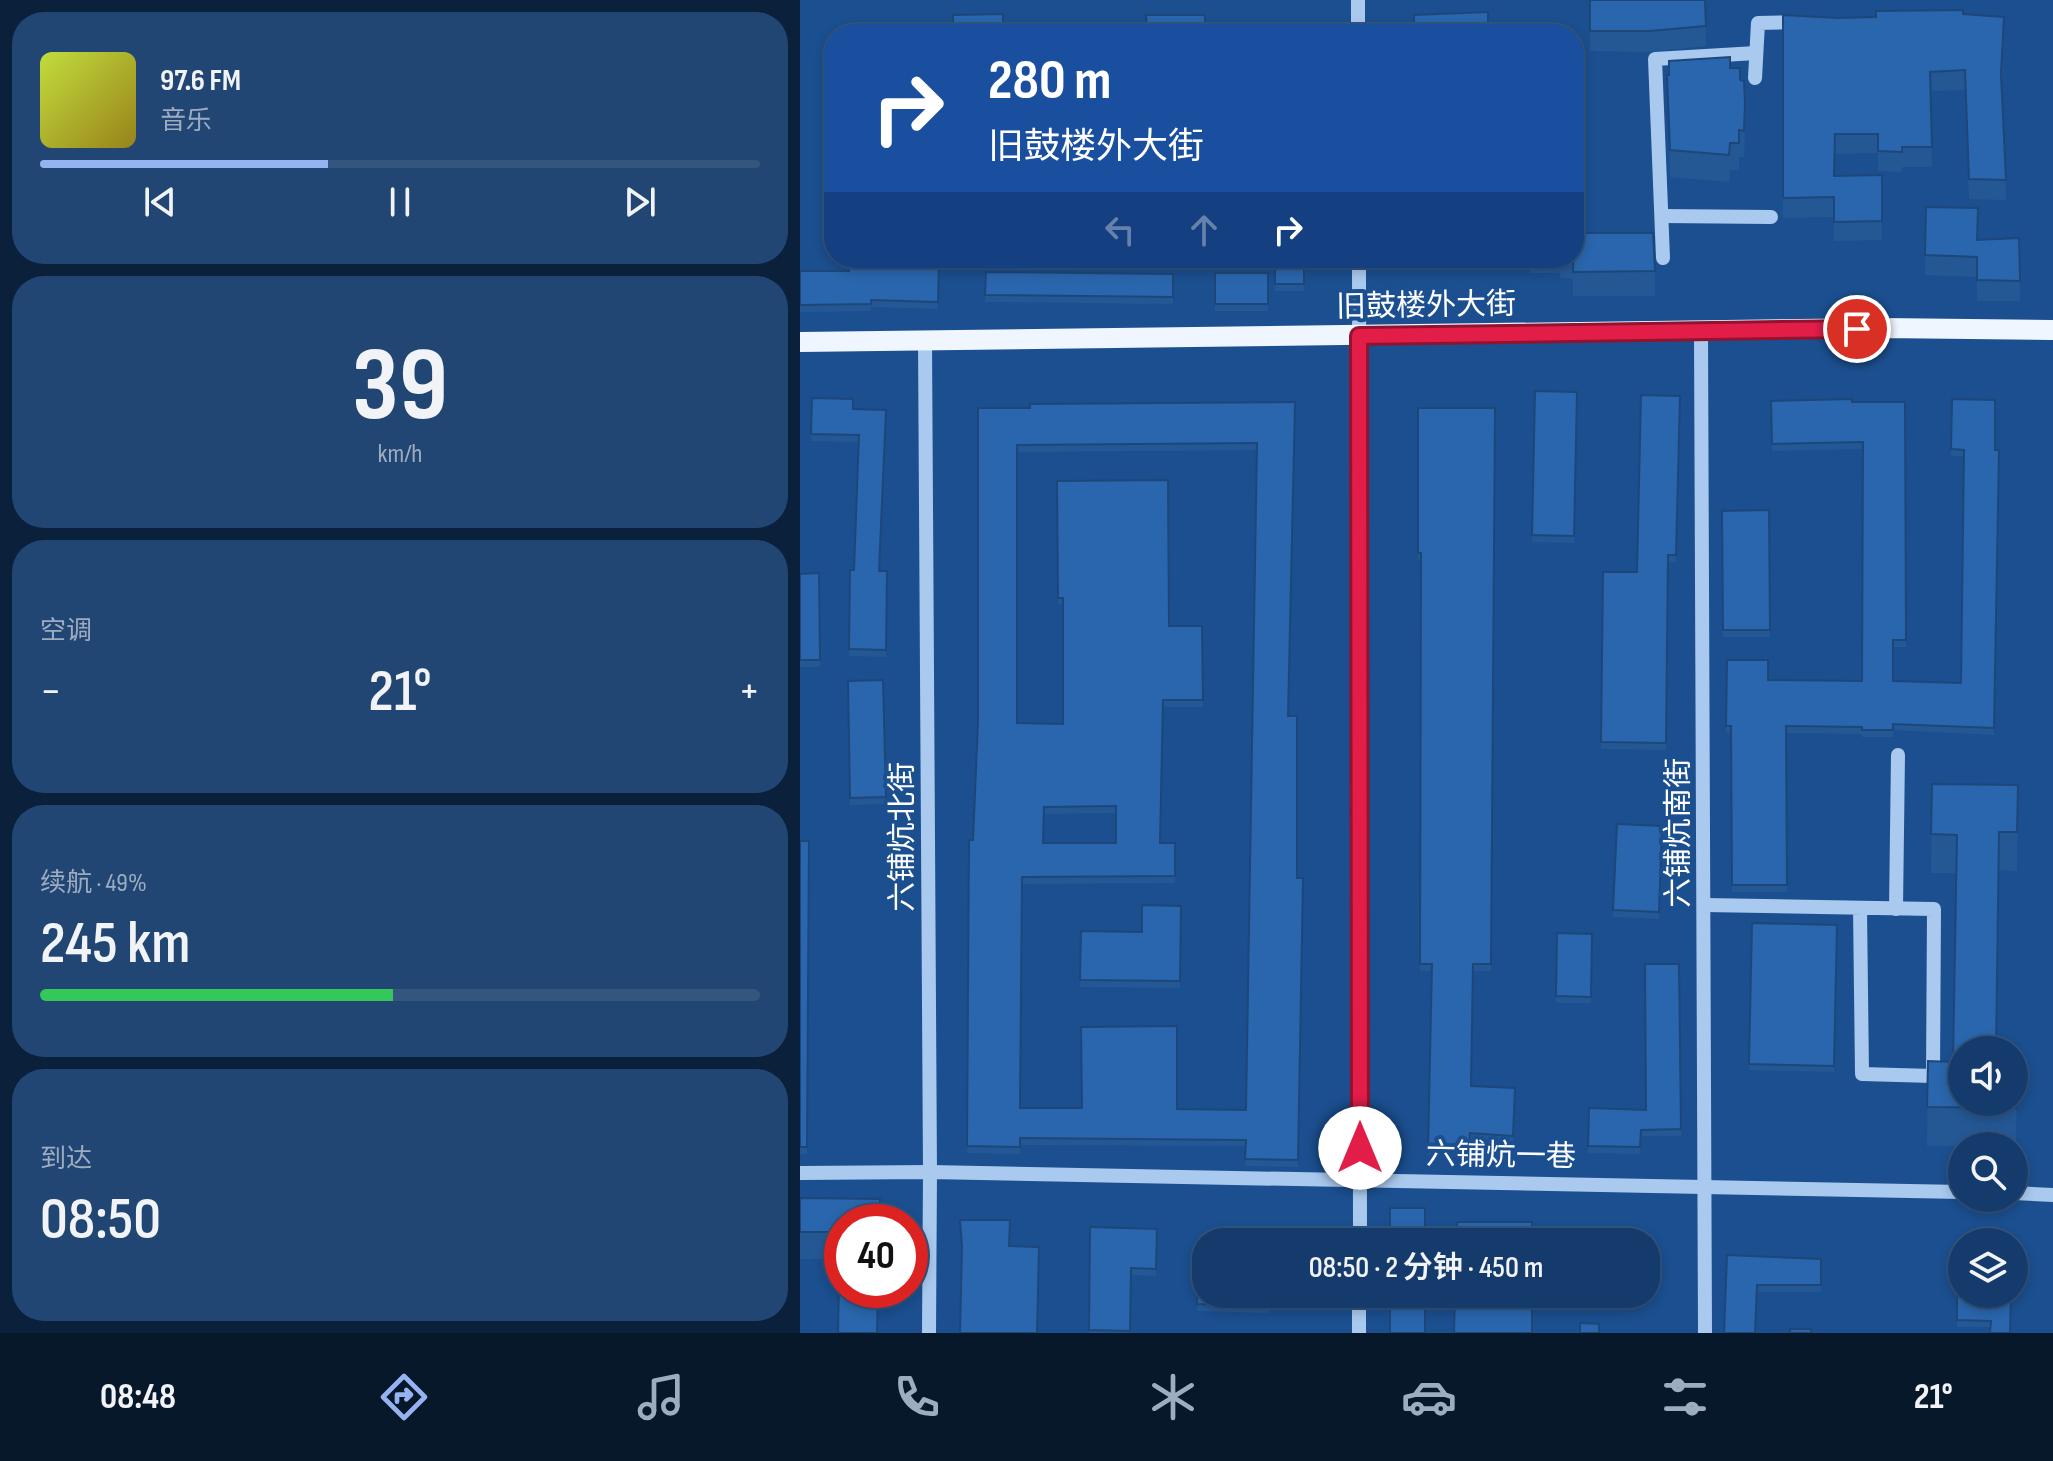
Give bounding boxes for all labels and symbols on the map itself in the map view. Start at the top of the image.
street label: 旧鼓楼外大街 [1336,286,1516,326]
pin [1823,295,1891,363]
street label: 六铺炕南街 [1661,758,1697,908]
street label: 六铺炕北街 [885,762,921,912]
position arrow [1318,1106,1402,1190]
street label: 六铺炕一巷 [1426,1137,1576,1175]
speed limit sign: 40 [824,1204,928,1308]

